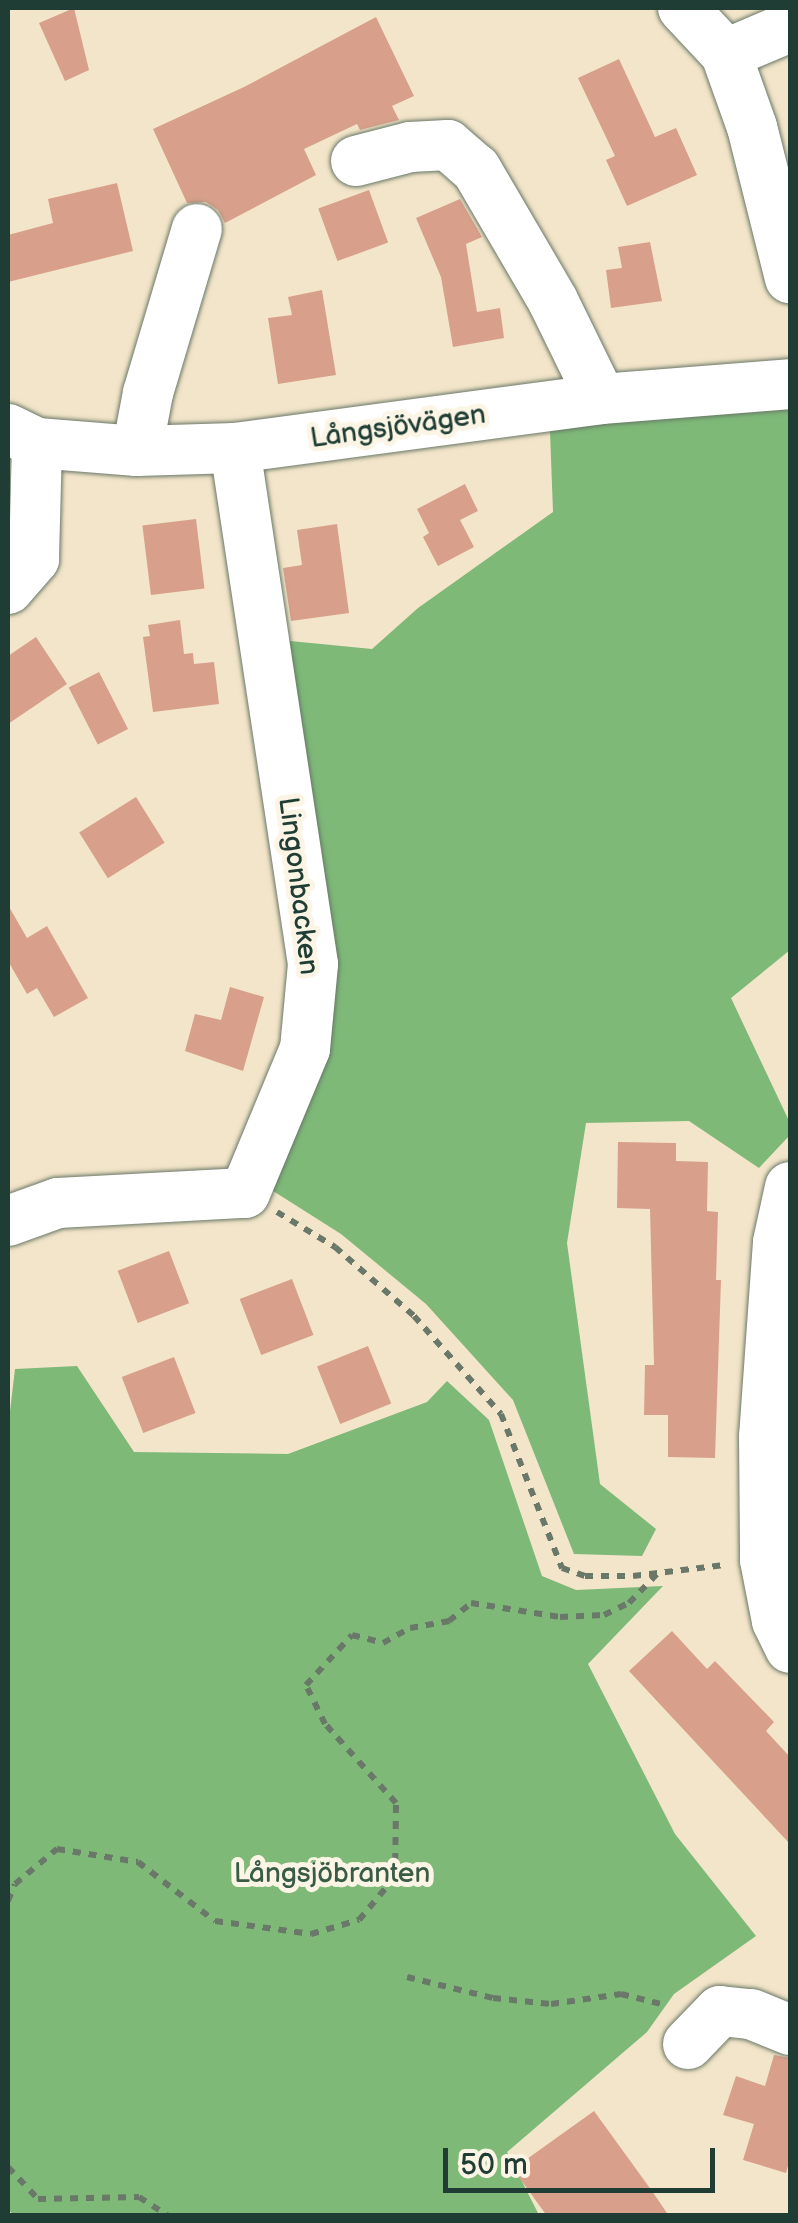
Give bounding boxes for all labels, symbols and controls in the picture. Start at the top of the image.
street label: Långsjövägen [308,398,488,456]
street label: Lingonbacken [270,795,326,977]
park label: Långsjöbranten [234,1857,430,1891]
scale bar [448,2128,720,2190]
text: 50 m [460,2147,528,2183]

